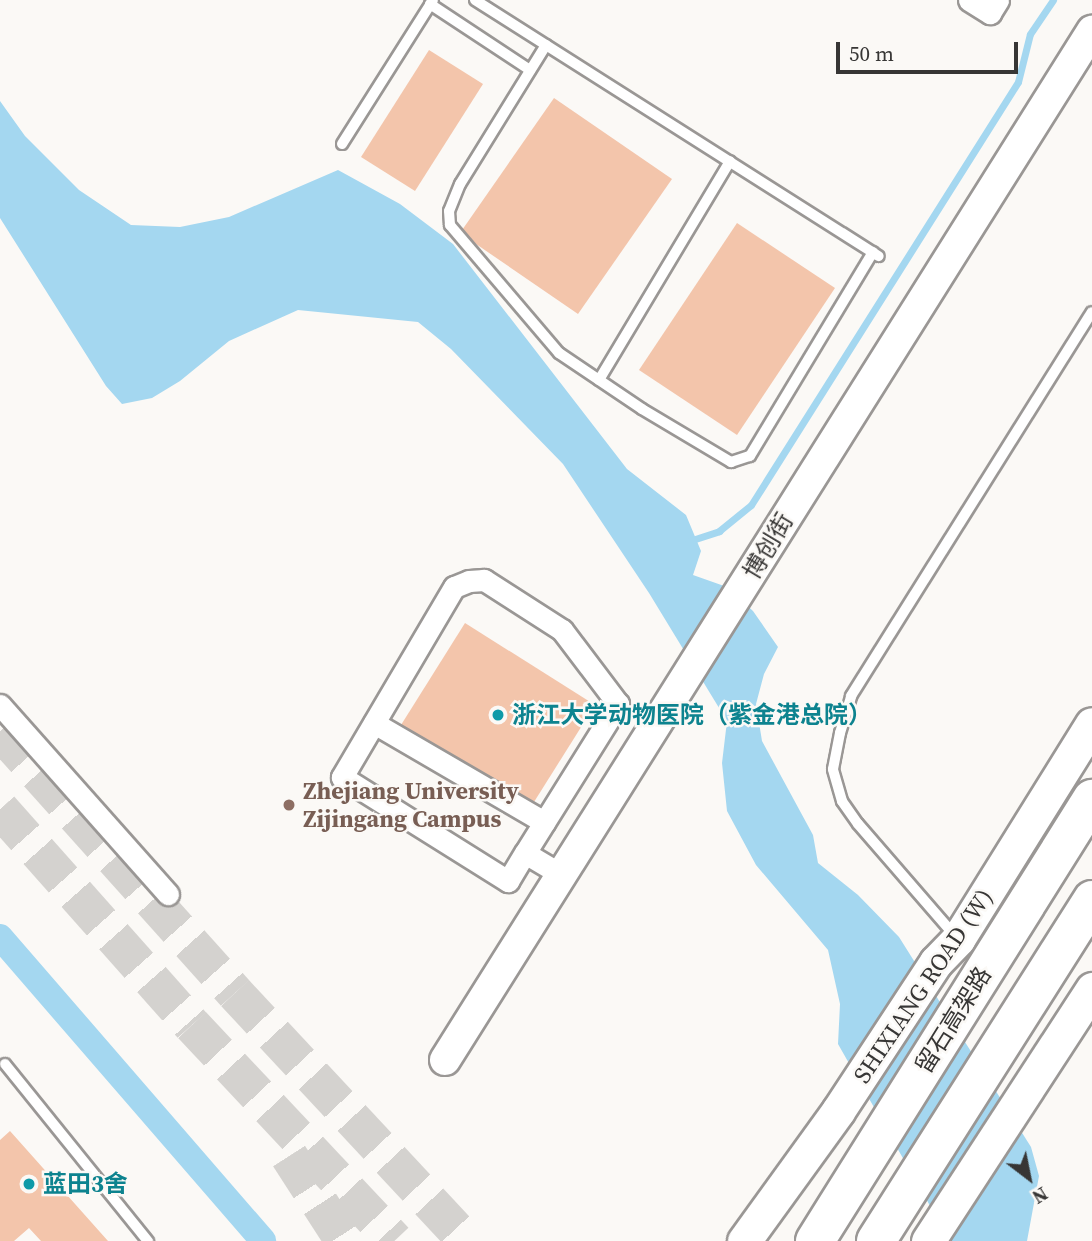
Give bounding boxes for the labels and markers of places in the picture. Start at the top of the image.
place label: 浙江大学动物医院（紫金港总院） [512,701,872,729]
marker: 浙江大学动物医院（紫金港总院） [490,707,506,723]
place label: Zhejiang University Zijingang Campus [303,777,519,833]
marker: Zhejiang University Zijingang Campus [281,797,297,813]
place label: 蓝田3舍 [43,1170,128,1198]
marker: 蓝田3舍 [21,1176,37,1192]

